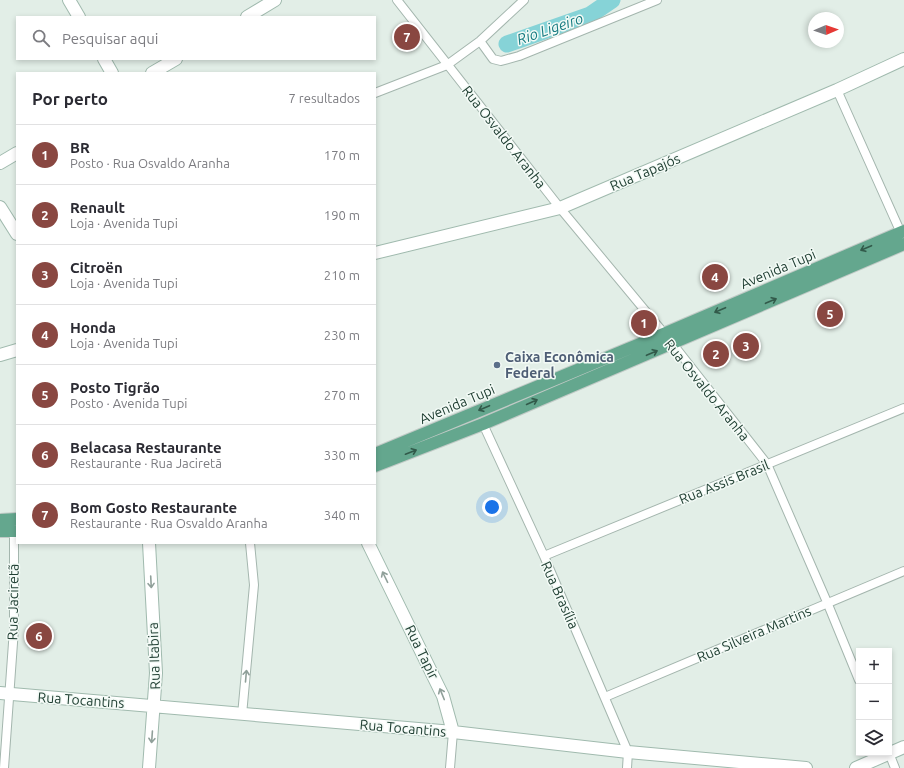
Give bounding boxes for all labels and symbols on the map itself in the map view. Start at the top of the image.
water label: Rio Ligeiro [514,9,585,48]
north arrow [808,12,844,48]
pin: 7 [394,22,420,52]
street label: Rua Osvaldo Aranha [459,82,549,192]
street label: Rua Tapajós [608,150,682,194]
one-way arrow [860,245,872,253]
street label: Avenida Tupi [738,246,818,292]
pin: 4 [702,262,728,292]
one-way arrow [764,297,776,304]
pin: 5 [817,299,843,329]
one-way arrow [714,307,726,314]
pin: 1 [631,308,657,338]
pin: 3 [733,331,759,361]
street label: Rua Osvaldo Aranha [661,336,753,444]
pin: 2 [703,339,729,369]
one-way arrow [645,348,657,356]
place label: Caixa Econômica Federal [505,349,614,381]
marker: Caixa Econômica Federal [492,360,502,370]
street label: Avenida Tupi [417,381,497,427]
one-way arrow [525,398,537,406]
one-way arrow [478,405,490,413]
one-way arrow [405,447,417,455]
street label: Rua Assis Brasil [677,457,772,507]
your location [482,497,502,517]
street label: Rua Brasília [538,559,582,631]
street label: Rua Jaciretã [4,563,22,641]
one-way arrow [381,572,388,584]
one-way arrow [147,575,155,588]
street label: Rua Silveira Martins [694,603,814,665]
pin: 6 [26,621,52,651]
street label: Rua Itabira [145,622,163,690]
street label: Rua Tapir [402,622,442,682]
one-way arrow [242,670,249,683]
street label: Rua Tocantins [37,689,125,711]
one-way arrow [437,689,445,701]
street label: Rua Tocantins [359,716,447,740]
one-way arrow [148,730,155,743]

